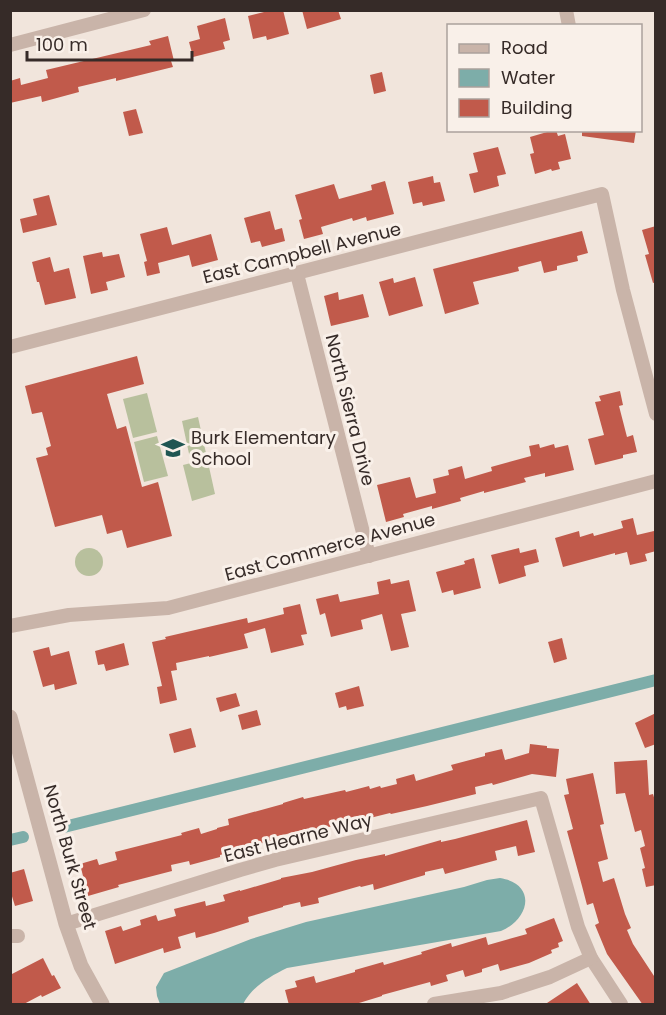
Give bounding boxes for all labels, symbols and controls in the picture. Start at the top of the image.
scale bar [27,24,192,62]
legend [447,24,642,132]
text: 100 m [36,32,88,57]
text: Road [501,35,548,60]
text: Water [501,65,555,90]
text: Building [501,95,573,120]
street label: East Campbell Avenue [200,216,404,289]
street label: North Sierra Drive [320,331,381,488]
place label: Burk Elementary School [191,425,336,471]
school or university icon: Burk Elementary School [160,435,186,461]
street label: East Commerce Avenue [222,506,438,587]
street label: North Burk Street [38,781,103,932]
street label: East Hearne Way [221,807,375,868]

